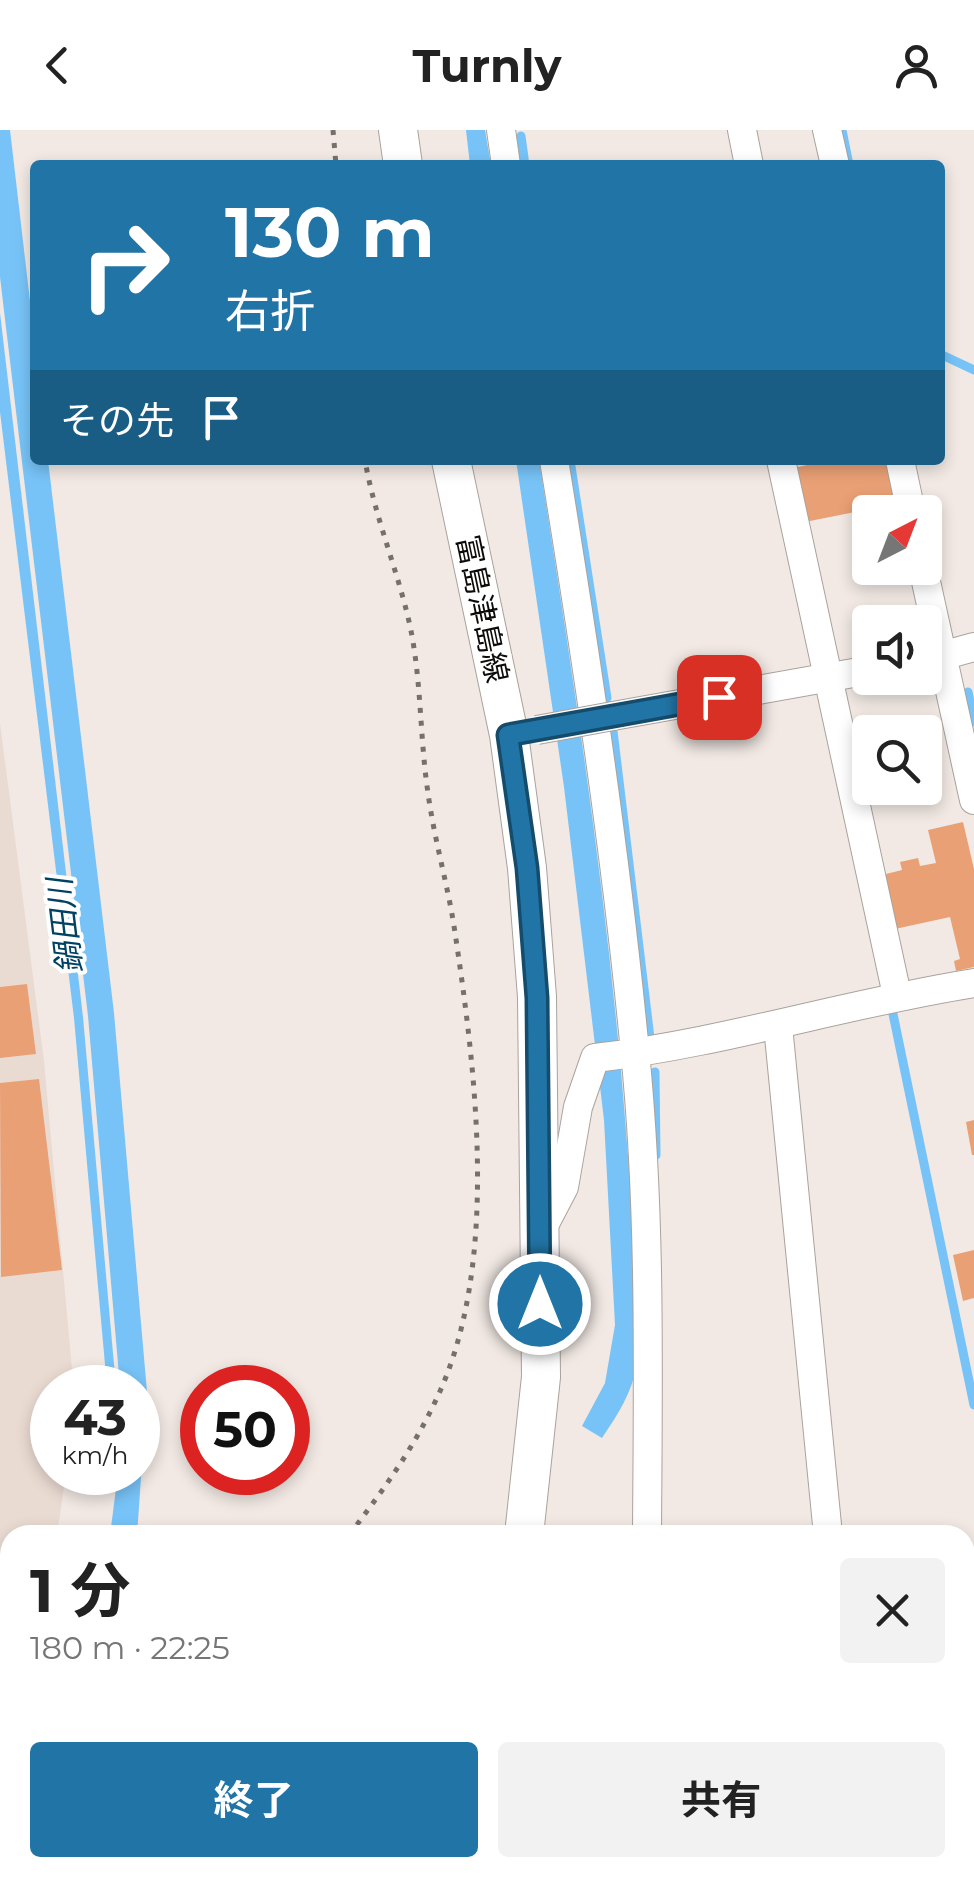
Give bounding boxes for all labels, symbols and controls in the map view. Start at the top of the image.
icon: back [30,38,85,93]
text: Turnly [413,38,561,93]
icon: person [889,38,944,93]
text: 130 m [225,189,435,275]
icon: right [60,200,190,330]
text: 右折 [225,283,315,338]
icon: arrive [194,390,249,445]
text: その先 [60,397,174,444]
north arrow [852,495,942,585]
map controls [852,495,942,805]
street label: 富島津島線 [449,532,516,686]
button: sound [852,605,942,695]
pin [677,655,762,740]
icon: arrive [692,670,747,725]
button: search [852,715,942,805]
water label: 鍋田川 [39,873,90,976]
position arrow [488,1252,592,1356]
speed limit sign: 50 [180,1365,310,1495]
text: 43 [63,1387,127,1448]
text: km/h [62,1440,128,1470]
text: 1 分 [30,1554,131,1627]
button: close [840,1558,945,1663]
text: 180 m · 22:25 [30,1628,230,1667]
button: 終了 [30,1742,478,1857]
button: 共有 [498,1742,945,1857]

